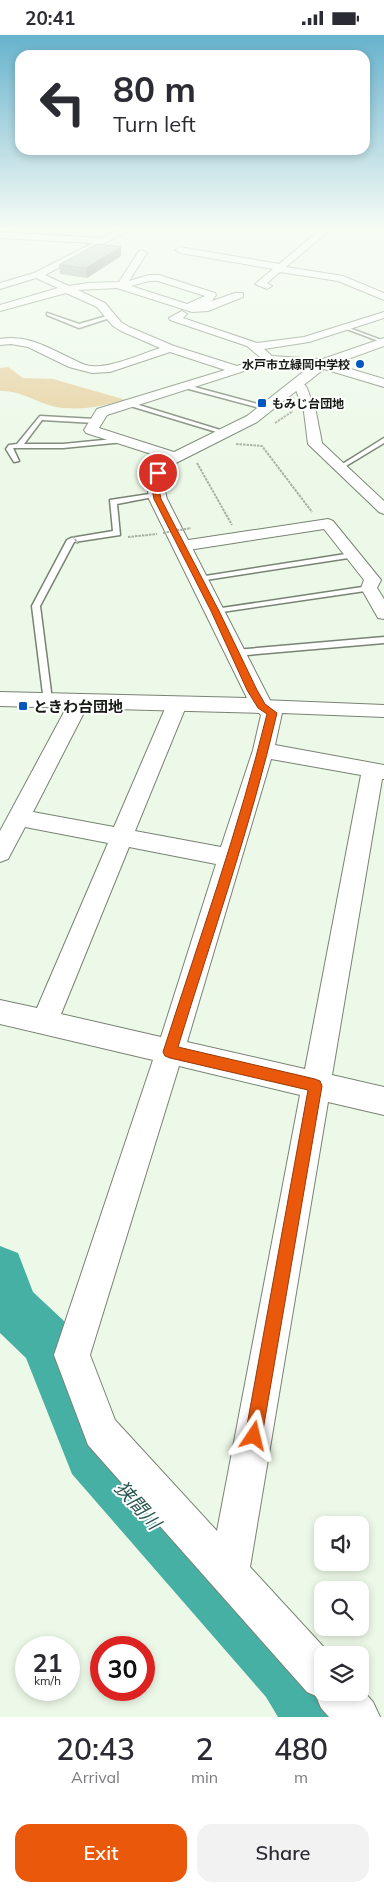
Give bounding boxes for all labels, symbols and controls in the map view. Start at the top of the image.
text: 20:41 [25,6,75,30]
text: 80 m [113,67,196,111]
icon: left [30,70,95,135]
text: Turn left [113,110,196,138]
place label: 水戸市立緑岡中学校 [242,357,350,372]
marker: 水戸市立緑岡中学校 [354,358,366,370]
place label: もみじ台団地 [272,396,344,411]
marker: もみじ台団地 [256,397,268,409]
pin [137,452,179,494]
icon: arrive [144,459,172,487]
place label: ときわ台団地 [33,697,123,716]
marker: ときわ台団地 [17,700,29,712]
position arrow [227,1409,279,1461]
water label: 狭間川 [110,1476,167,1536]
map controls [314,1516,369,1701]
button: sound [314,1516,369,1571]
button: search [314,1581,369,1636]
speed limit sign: 30 [90,1636,155,1701]
button: layers [314,1646,369,1701]
text: 21 [32,1647,63,1678]
text: km/h [34,1673,61,1688]
text: 20:43 [56,1730,135,1768]
text: 2 [196,1730,214,1768]
text: 480 [274,1730,328,1768]
text: Arrival [71,1767,120,1787]
text: min [191,1767,218,1787]
text: m [294,1767,308,1787]
button: Exit [15,1824,187,1882]
button: Share [197,1824,369,1882]

